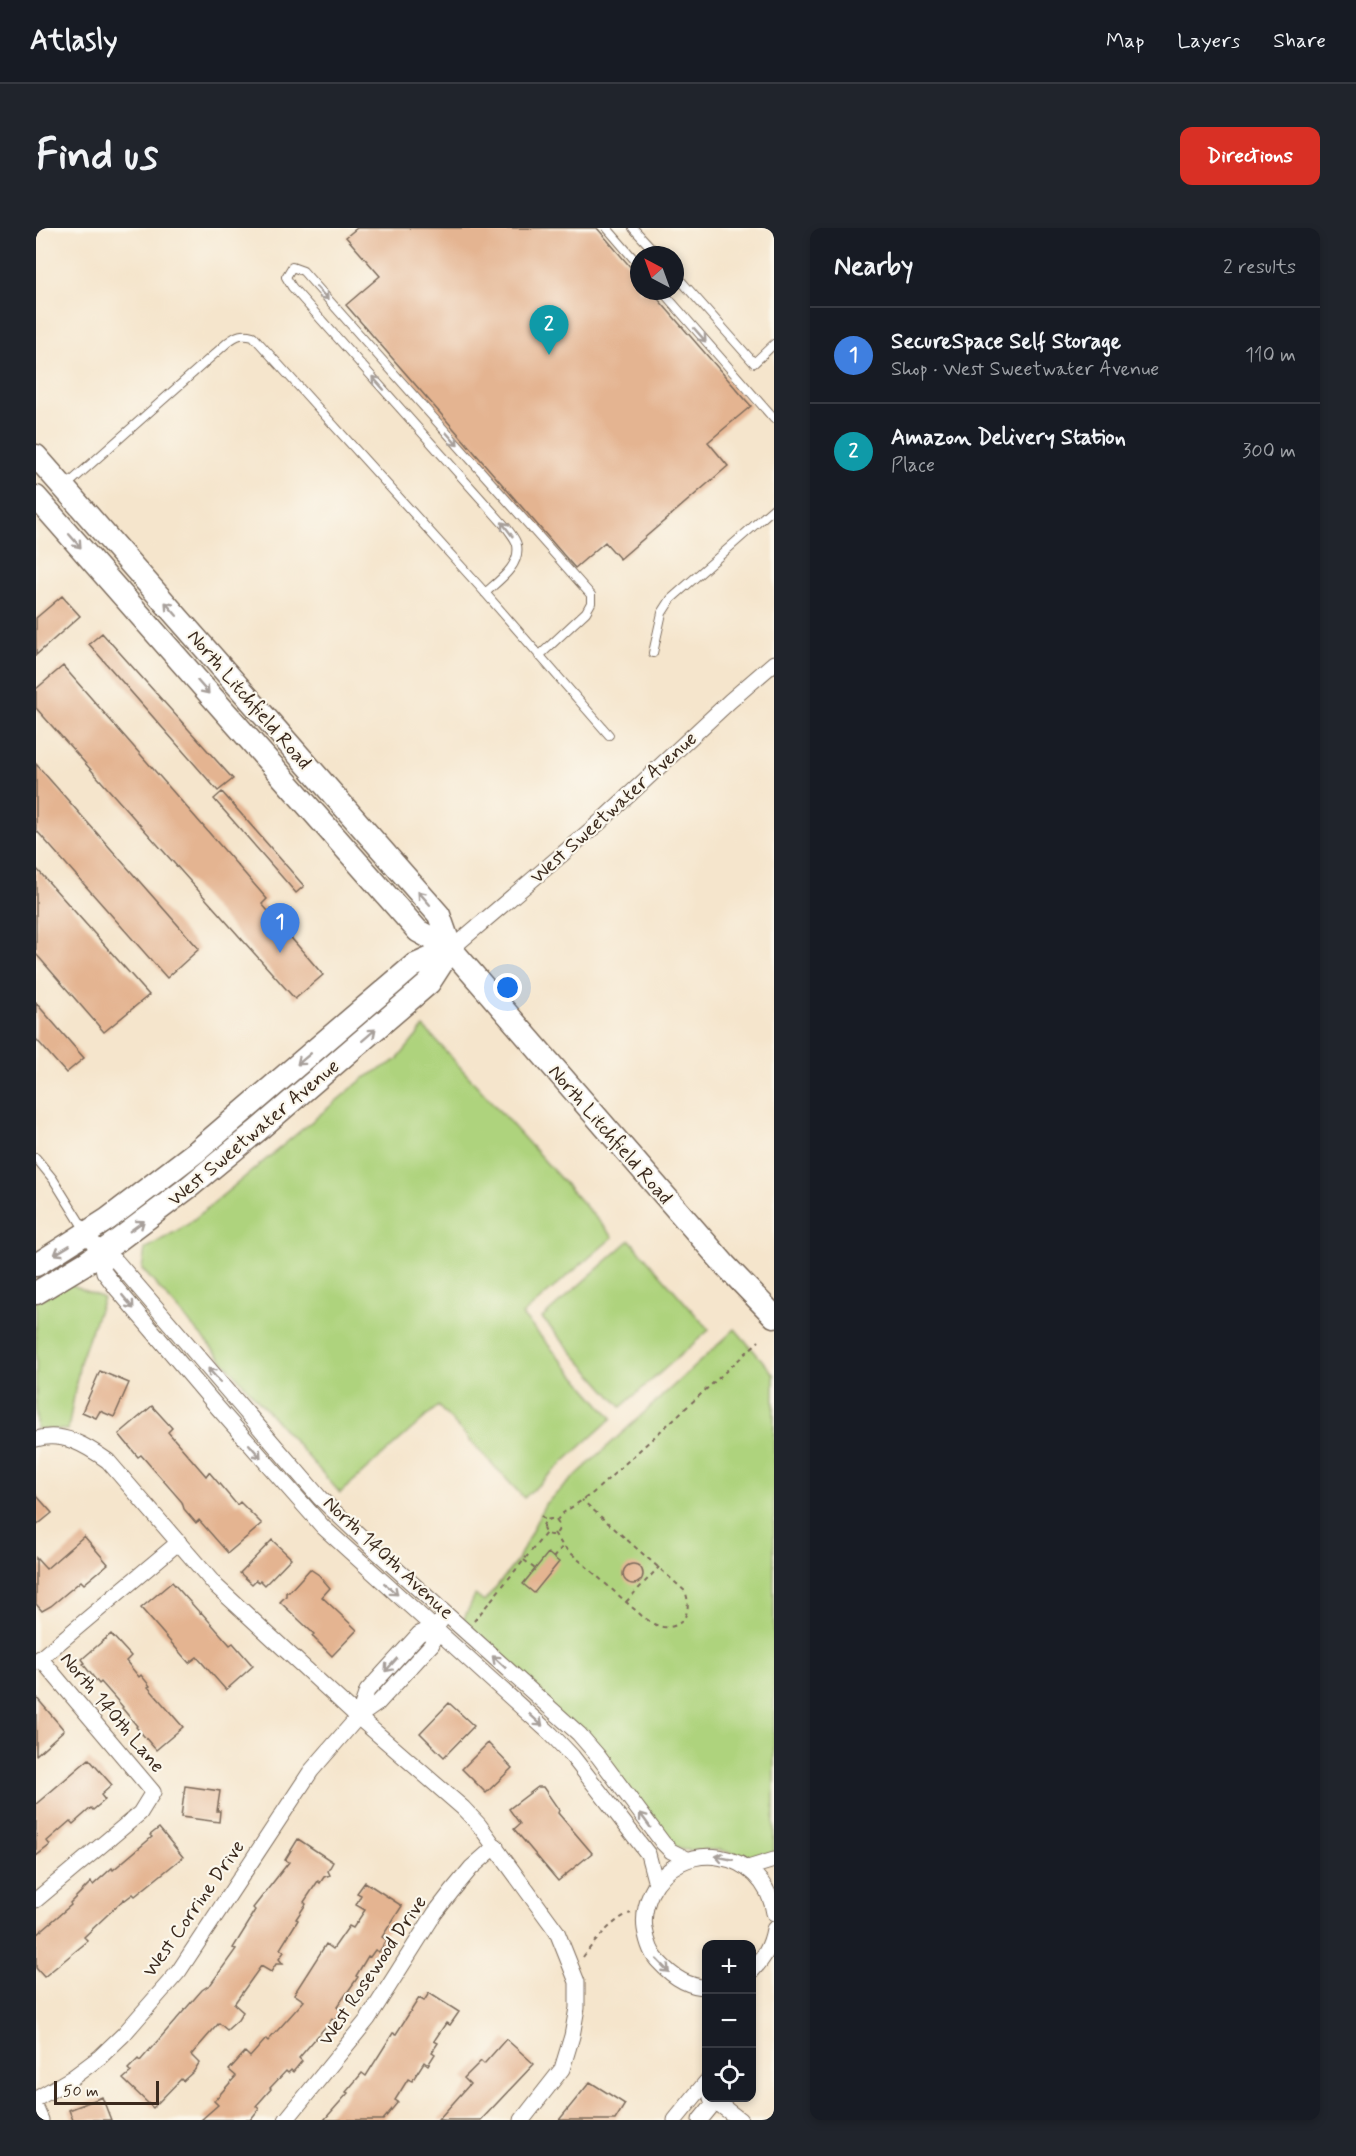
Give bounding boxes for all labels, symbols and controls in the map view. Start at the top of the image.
text: Atlasly [30,23,118,60]
text: Map [1106,27,1144,55]
text: Layers [1177,27,1240,55]
text: Share [1273,27,1326,55]
button: Directions [1180,127,1320,185]
text: Find us [36,129,158,184]
north arrow [630,246,684,300]
text: Nearby [834,250,913,284]
text: 2 results [1223,254,1296,281]
one-way arrow [315,285,329,300]
pin: 2 [530,306,568,355]
one-way arrow [693,327,707,342]
text: SecureSpace Self Storage [891,328,1121,356]
text: 1 [849,342,858,369]
text: 110 m [1245,342,1296,369]
text: Shop · West Sweetwater Avenue [891,356,1159,383]
one-way arrow [371,376,385,391]
text: Amazon Delivery Station [891,424,1126,452]
one-way arrow [445,431,459,446]
text: 2 [849,438,858,465]
text: 300 m [1242,438,1296,465]
text: Place [891,452,935,479]
one-way arrow [501,522,513,538]
one-way arrow [68,533,82,548]
one-way arrow [164,602,178,617]
street label: North Litchfield Road [181,624,317,776]
one-way arrow [196,679,210,694]
street label: West Sweetwater Avenue [525,726,703,890]
one-way arrow [417,891,431,906]
pin: 1 [260,904,300,953]
your location [493,973,522,1002]
one-way arrow [360,1029,376,1043]
one-way arrow [297,1052,312,1066]
street label: West Sweetwater Avenue [162,1053,345,1213]
street label: North Litchfield Road [542,1059,678,1211]
one-way arrow [128,1220,144,1232]
one-way arrow [54,1244,71,1256]
one-way arrow [121,1294,135,1309]
one-way arrow [207,1368,221,1383]
one-way arrow [247,1442,261,1458]
street label: North 140th Avenue [317,1490,459,1626]
one-way arrow [383,1582,398,1596]
street label: North 140th Lane [53,1647,170,1779]
one-way arrow [492,1655,507,1669]
one-way arrow [384,1657,398,1672]
one-way arrow [528,1713,543,1727]
one-way arrow [639,1812,652,1828]
street label: West Corrine Drive [137,1835,252,1983]
one-way arrow [714,1852,734,1863]
street label: West Rosewood Drive [313,1890,434,2051]
map controls [702,1940,756,2102]
button: + [702,1940,756,1994]
one-way arrow [656,1959,670,1974]
button: − [702,1994,756,2048]
button: locate [702,2048,756,2102]
scale bar [54,2078,159,2106]
text: 50 m [63,2081,99,2102]

